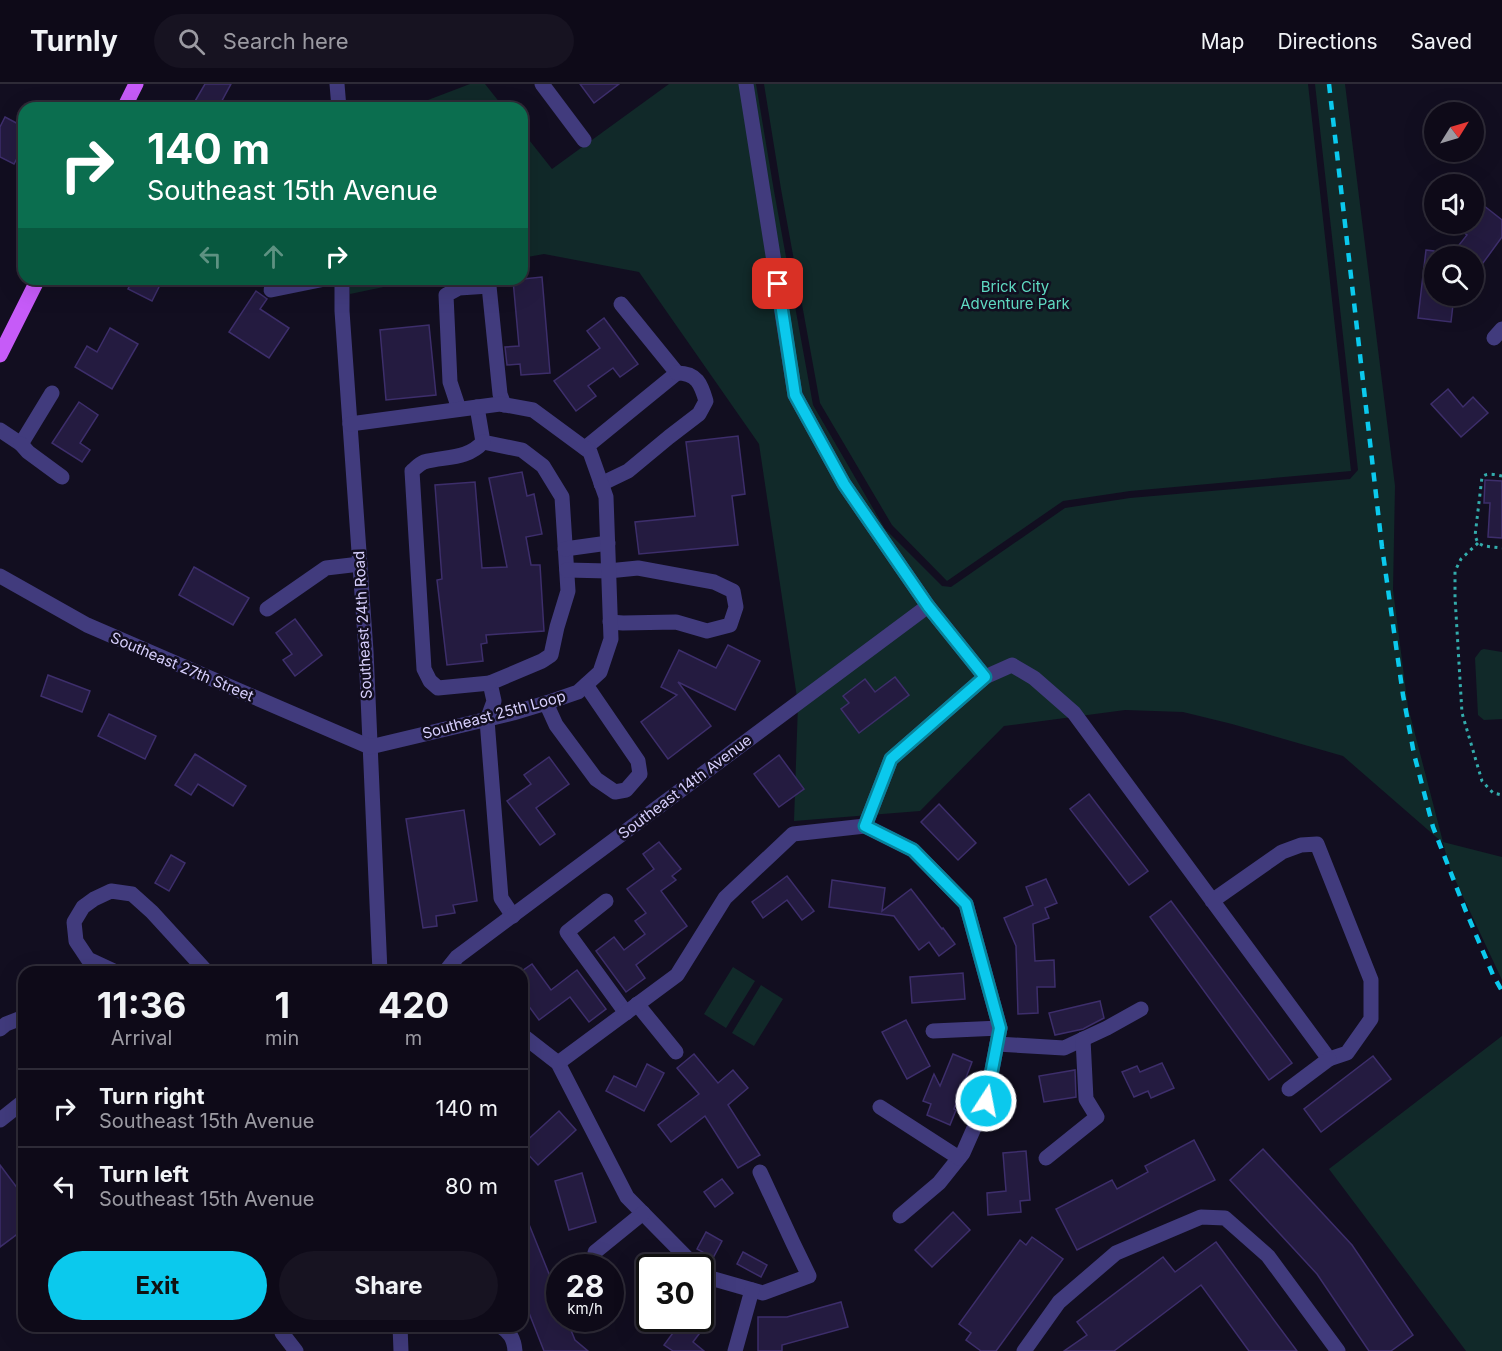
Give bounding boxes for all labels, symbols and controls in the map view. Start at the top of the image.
search box [154,14,574,68]
text: Turnly [30,24,118,58]
icon: search [175,25,208,58]
text: Search here [223,28,349,54]
text: Map [1201,29,1244,54]
text: Directions [1277,29,1378,54]
text: Saved [1411,29,1472,54]
north arrow [1424,102,1484,162]
map controls [1424,102,1484,306]
text: 140 m [147,123,270,174]
icon: right [48,126,126,204]
text: Southeast 15th Avenue [147,174,438,207]
button: sound [1424,174,1484,234]
icon: left [194,240,227,273]
icon: ahead [257,240,290,273]
icon: right [320,240,353,273]
button: search [1424,246,1484,306]
pin [752,258,803,309]
icon: arrive [761,267,794,300]
park label: Brick City Adventure Park [960,277,1071,313]
street label: Southeast 24th Road [349,550,376,700]
street label: Southeast 27th Street [108,628,257,705]
street label: Southeast 25th Loop [420,686,568,743]
street label: Southeast 14th Avenue [614,730,755,843]
text: 11:36 [97,983,186,1027]
text: 1 [274,983,290,1027]
text: 420 [378,983,449,1027]
text: Arrival [111,1026,172,1050]
text: min [265,1026,299,1050]
text: m [405,1026,422,1050]
position arrow [954,1069,1018,1133]
text: Turn right [99,1083,205,1109]
icon: right [48,1092,81,1125]
text: 140 m [436,1095,498,1121]
text: Southeast 15th Avenue [99,1109,314,1133]
text: Turn left [99,1161,189,1187]
icon: left [48,1170,81,1203]
text: 80 m [445,1173,498,1199]
text: Southeast 15th Avenue [99,1187,314,1211]
button: Exit [48,1251,267,1320]
button: Share [279,1251,498,1320]
speed limit sign: 30 [636,1254,714,1332]
text: 28 [566,1268,604,1304]
text: km/h [567,1299,603,1318]

